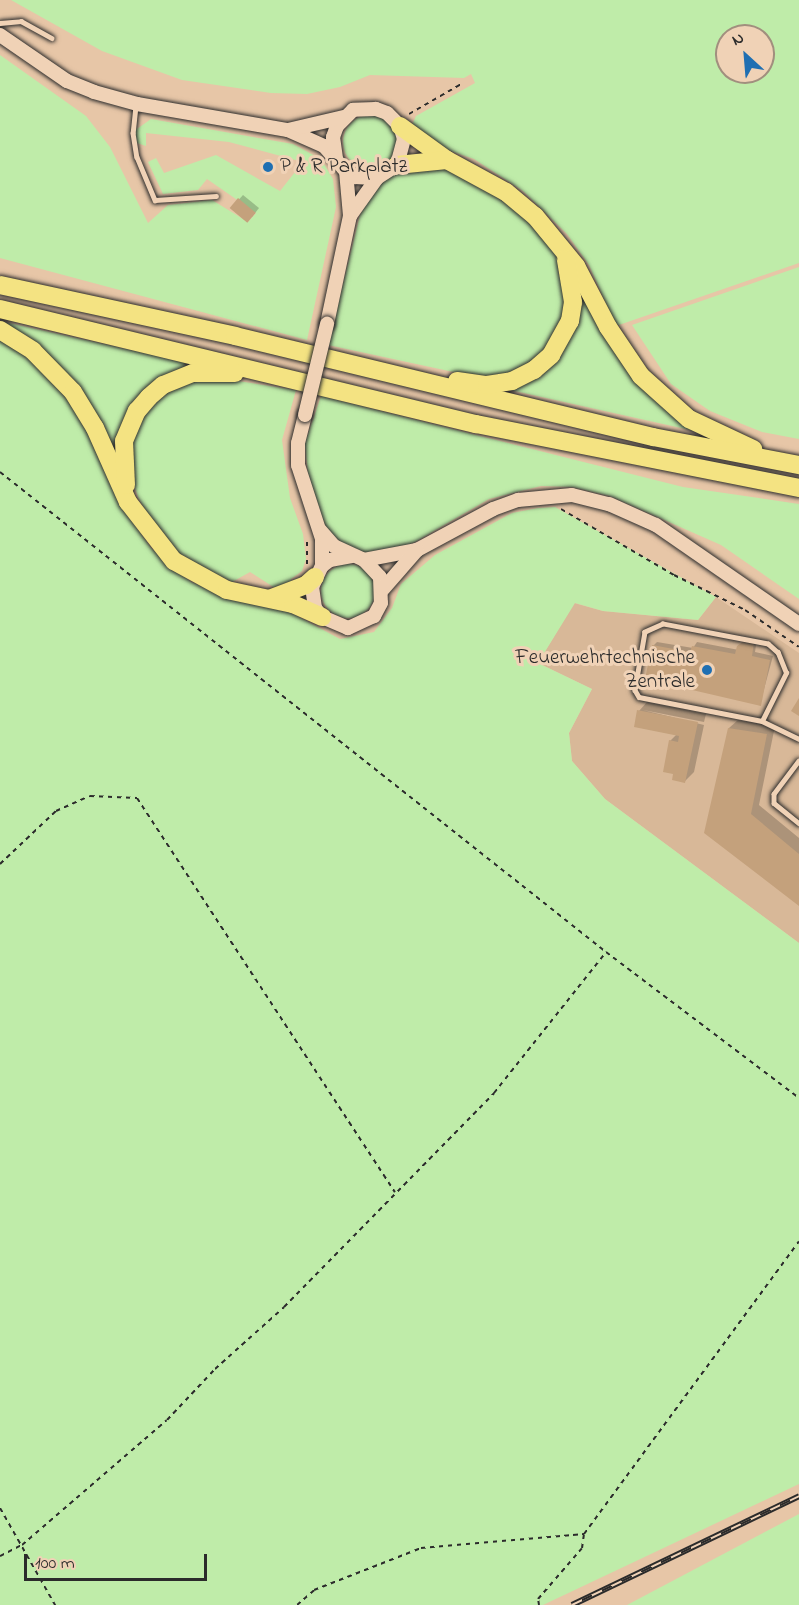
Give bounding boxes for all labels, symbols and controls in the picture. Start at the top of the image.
north arrow [715,24,775,84]
text: N [728,26,748,53]
place label: P & R Parkplatz [280,154,407,180]
marker: P & R Parkplatz [261,160,275,174]
place label: Feuerwehrtechnische Zentrale [515,645,695,695]
marker: Feuerwehrtechnische Zentrale [700,663,714,677]
scale bar [27,1542,210,1580]
text: 100 m [35,1551,75,1577]

